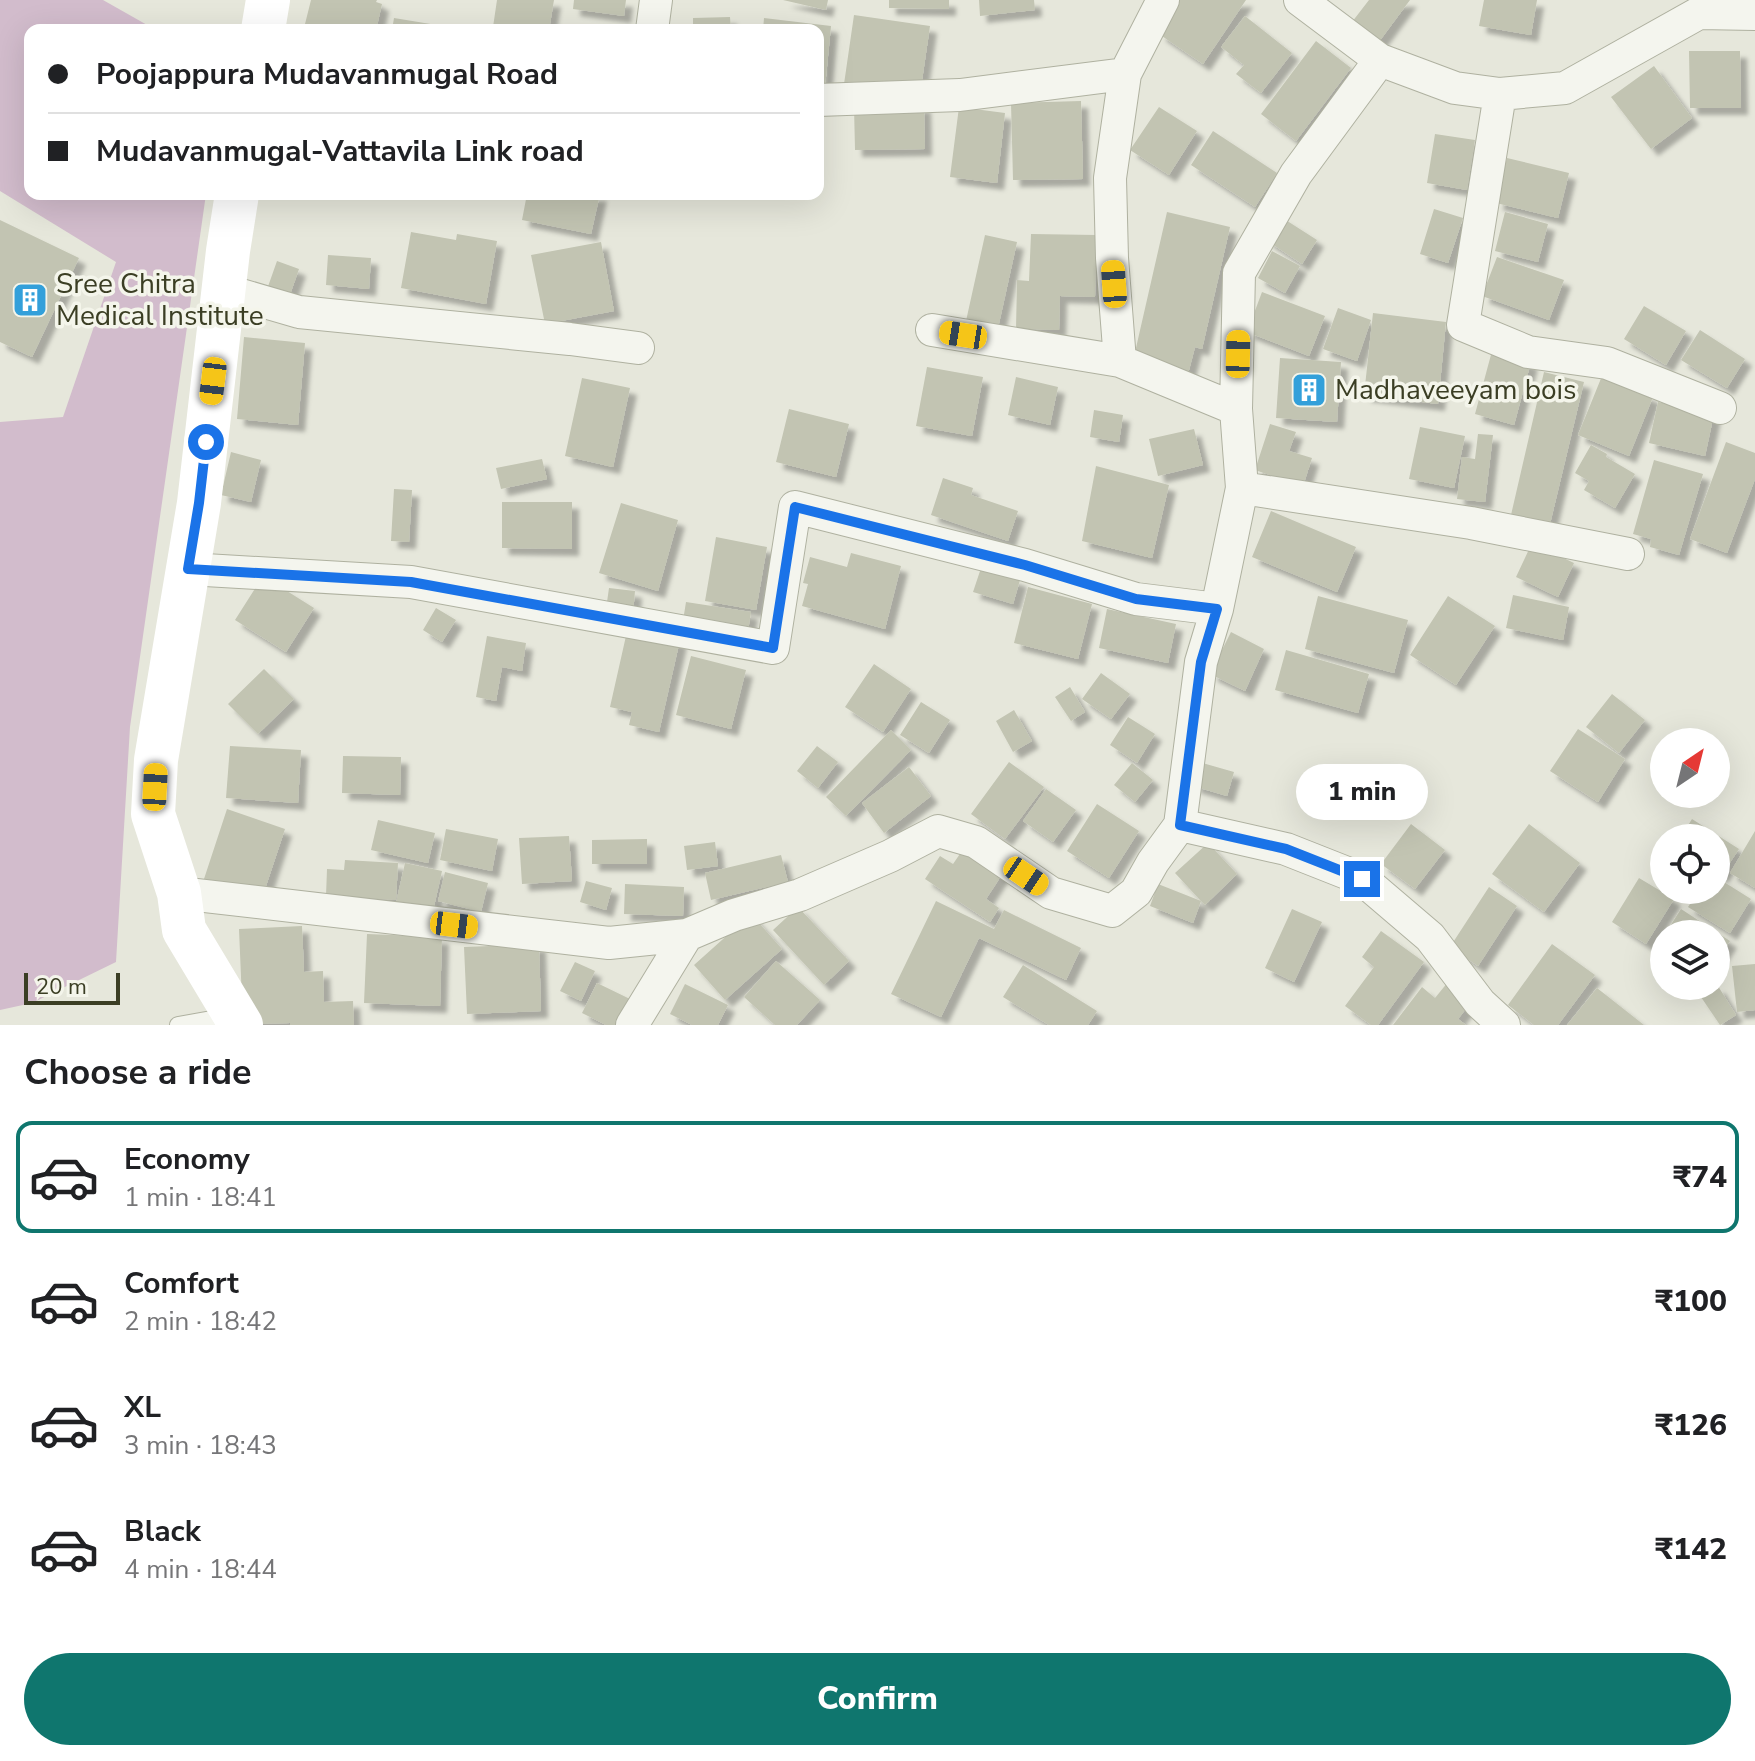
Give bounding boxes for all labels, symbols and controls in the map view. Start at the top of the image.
text: Poojappura Mudavanmugal Road [96,54,558,95]
text: Mudavanmugal-Vattavila Link road [96,131,584,172]
car [1100,259,1128,309]
place label: Sree Chitra Medical Institute [56,265,264,335]
building icon: Sree Chitra Medical Institute [11,281,49,319]
car [937,319,989,351]
car [1226,330,1250,378]
car [198,356,228,406]
building icon: Madhaveeyam bois [1290,371,1328,409]
place label: Madhaveeyam bois [1335,371,1577,409]
route start [188,424,224,460]
north arrow [1650,728,1730,808]
map controls [1650,728,1730,1000]
car [142,762,168,812]
callout: 1 min [1296,763,1428,819]
text: 1 min [1328,774,1396,809]
button: locate [1650,824,1730,904]
car [999,853,1053,899]
route end [1344,861,1380,897]
car [429,910,479,940]
button: layers [1650,920,1730,1000]
scale bar [24,969,120,1005]
text: 20 m [36,972,87,1002]
text: Choose a ride [24,1048,252,1097]
text: Economy [124,1139,250,1180]
icon: car [28,1141,100,1213]
text: ₹74 [1673,1157,1727,1198]
text: 1 min · 18:41 [124,1180,277,1215]
text: Comfort [124,1263,239,1304]
icon: car [28,1265,100,1337]
text: ₹100 [1655,1281,1727,1322]
text: 2 min · 18:42 [124,1304,277,1339]
text: XL [124,1387,161,1428]
icon: car [28,1389,100,1461]
text: ₹126 [1655,1405,1727,1446]
text: 3 min · 18:43 [124,1428,277,1463]
text: Black [124,1511,201,1552]
icon: car [28,1513,100,1585]
text: ₹142 [1655,1529,1727,1570]
text: 4 min · 18:44 [124,1552,277,1587]
button: Confirm [24,1653,1731,1745]

